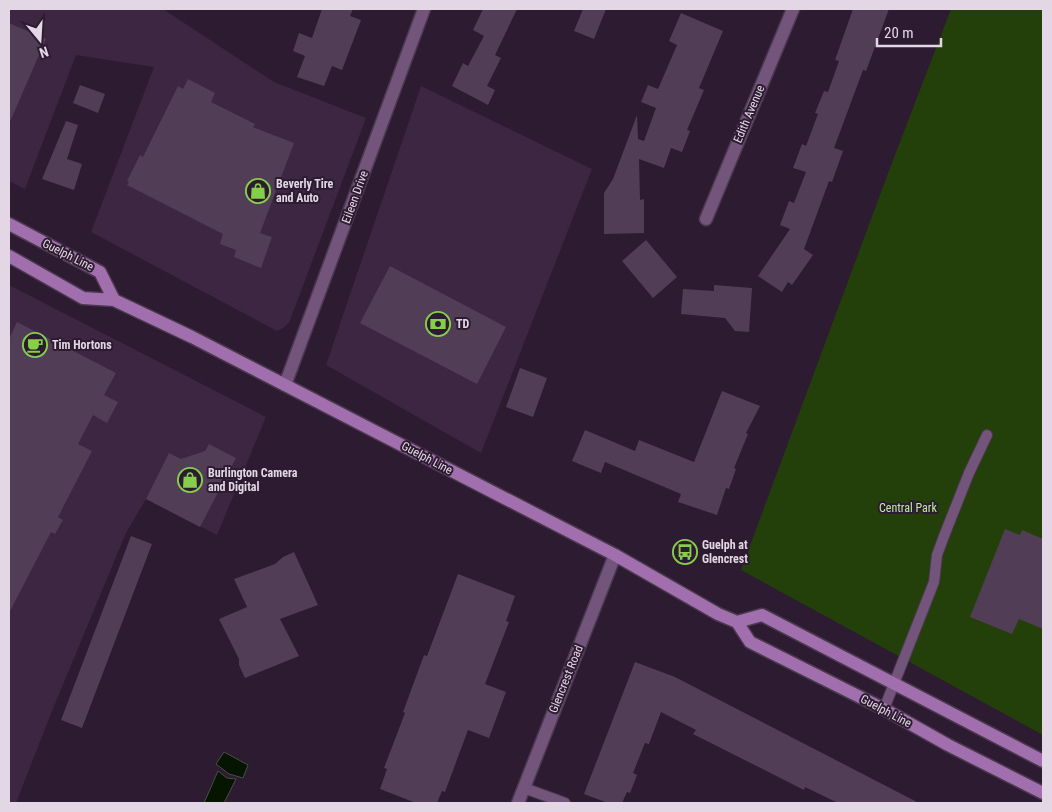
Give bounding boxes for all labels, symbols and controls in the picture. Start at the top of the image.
north arrow [15,15,65,65]
scale bar [877,15,941,47]
text: 20 m [884,24,914,42]
text: N [37,43,51,61]
street label: Edith Avenue [731,83,768,145]
street label: Eileen Drive [339,168,371,225]
place label: Beverly Tire and Auto [276,177,334,205]
shop icon: Beverly Tire and Auto [245,178,271,204]
street label: Guelph Line [40,236,96,274]
bank icon: TD [425,311,451,337]
place label: TD [456,317,470,331]
cafe icon: Tim Hortons [22,332,48,358]
place label: Tim Hortons [52,338,112,352]
street label: Guelph Line [399,439,455,477]
place label: Burlington Camera and Digital [208,466,298,494]
shop icon: Burlington Camera and Digital [177,467,203,493]
park label: Central Park [879,501,938,515]
place label: Guelph at Glencrest [702,538,748,566]
bus stop icon: Guelph at Glencrest [672,539,698,565]
street label: Glencrest Road [546,643,586,715]
street label: Guelph Line [858,692,914,730]

